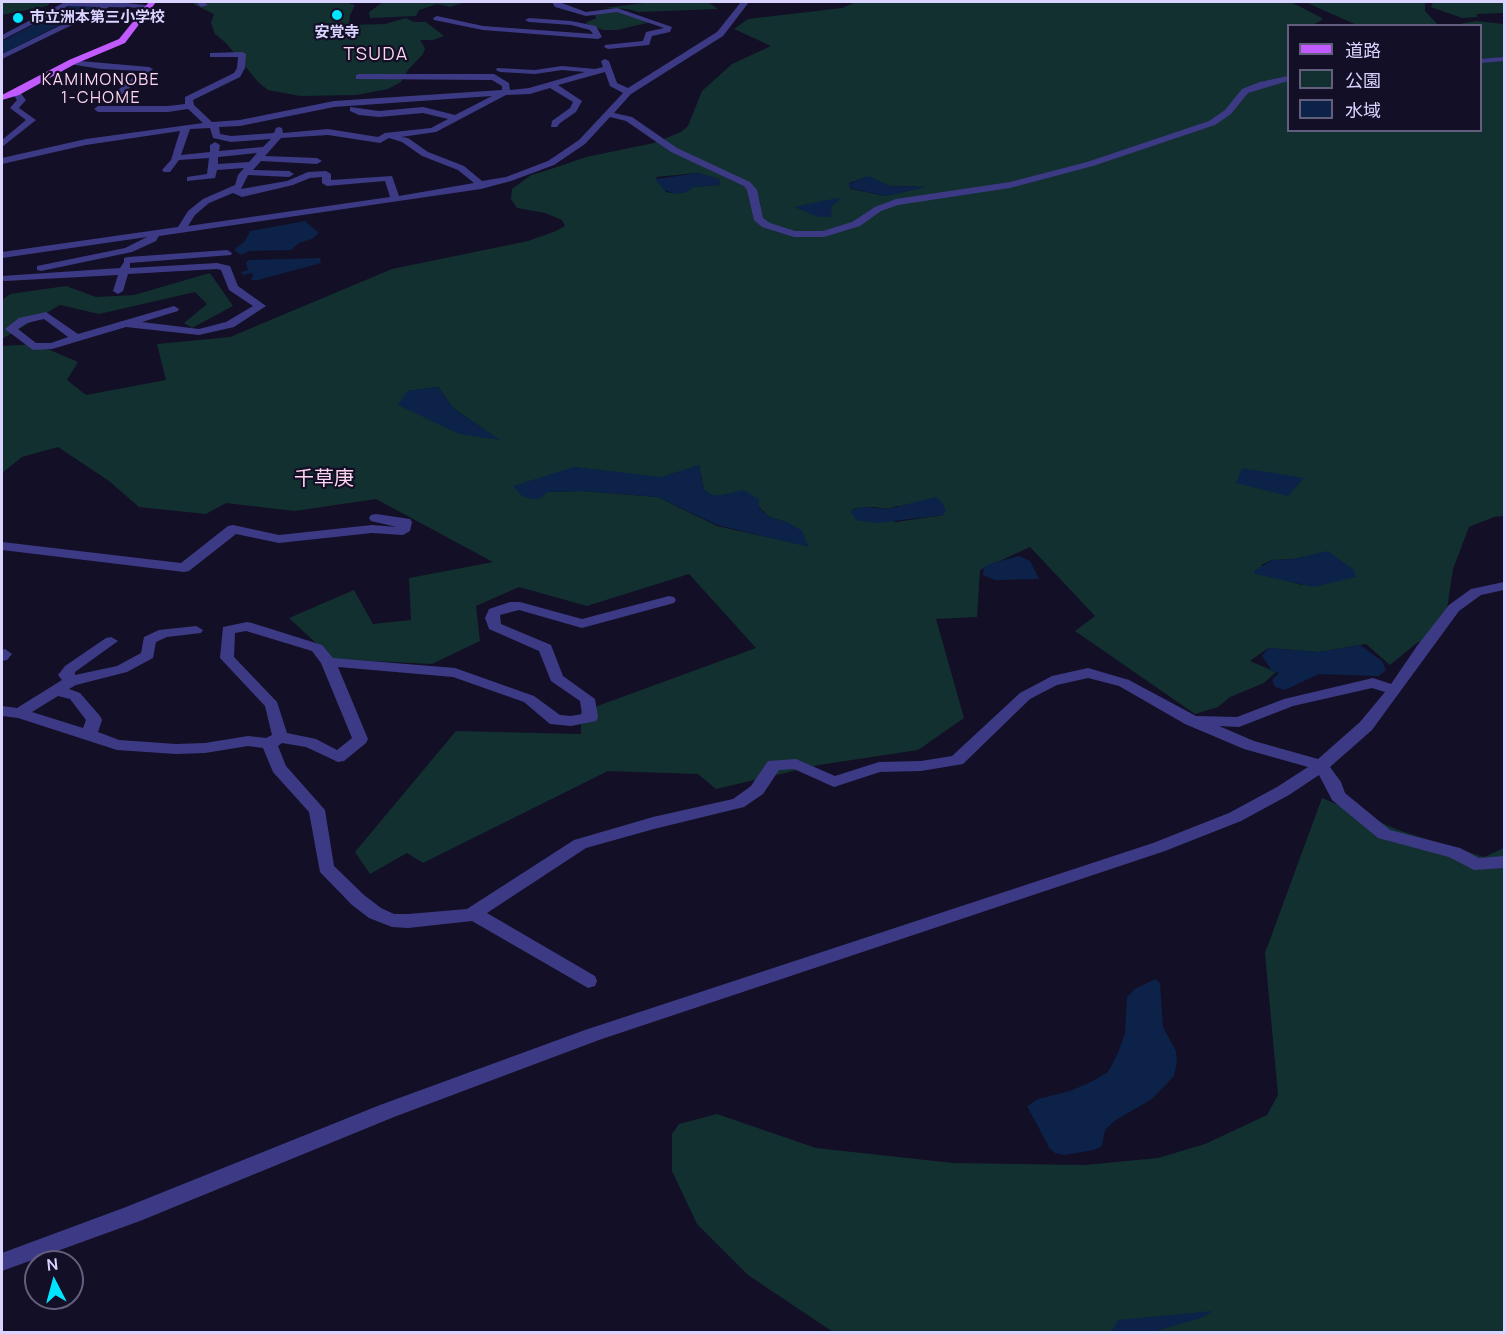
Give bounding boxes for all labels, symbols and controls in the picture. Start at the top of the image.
marker: 安覚寺 [330,8,344,22]
place label: 市立洲本第三小学校 [30,9,165,27]
marker: 市立洲本第三小学校 [11,11,25,25]
place label: 安覚寺 [315,24,359,42]
legend [1287,24,1482,132]
text: 道路 [1345,38,1381,62]
district label: TSUDA [343,44,409,66]
text: 公園 [1345,68,1381,92]
district label: KAMIMONOBE 1-CHOME [42,71,160,109]
text: 水域 [1345,98,1381,122]
district label: 千草庚 [294,467,354,491]
north arrow [24,1250,84,1310]
text: N [45,1253,59,1276]

